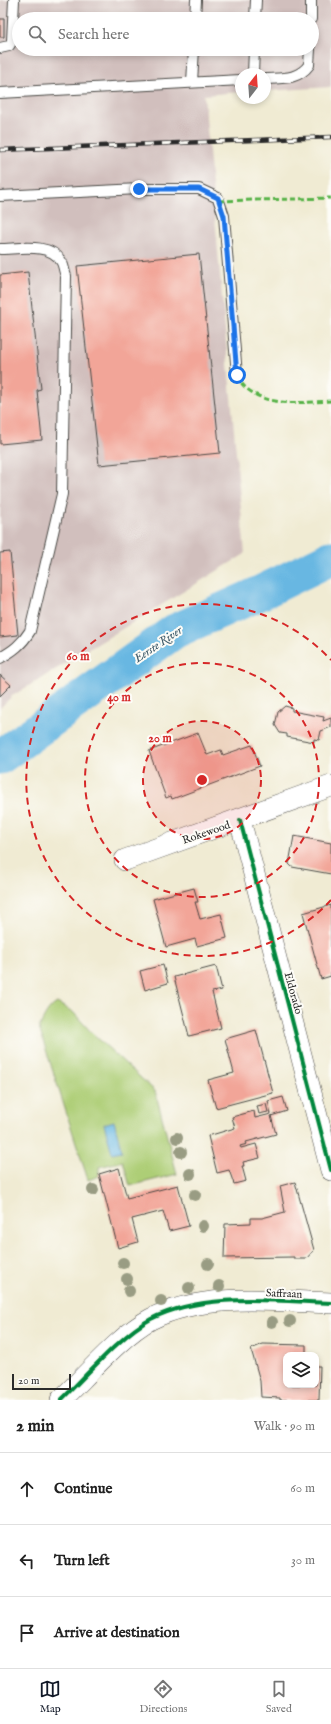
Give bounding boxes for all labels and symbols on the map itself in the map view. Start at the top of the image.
north arrow [235,68,271,104]
route end [130,180,148,198]
route start [228,366,246,384]
water label: Eerste River [131,622,186,667]
text: 60 m [67,649,90,664]
text: 40 m [107,690,132,705]
text: 20 m [148,731,172,746]
centre of rings [195,773,209,787]
street label: Rokewood [180,818,232,848]
street label: Eldorado [281,971,305,1016]
street label: Saffraan [266,1286,303,1302]
scale bar [12,1372,71,1391]

